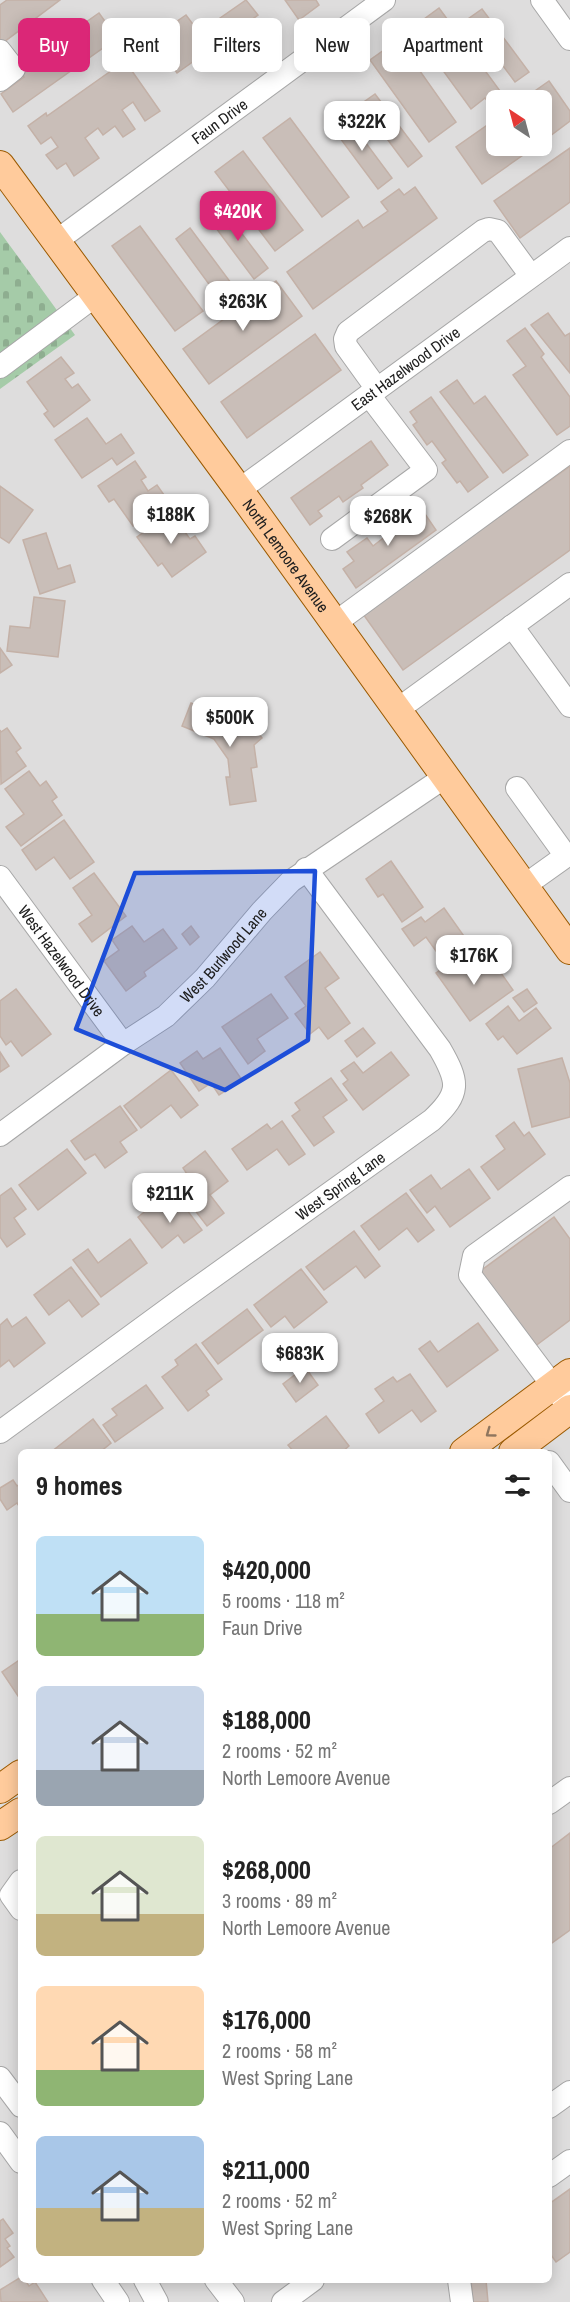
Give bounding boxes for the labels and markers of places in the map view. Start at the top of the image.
pin: $322K [320,101,404,152]
pin: $420K [196,191,280,242]
pin: $263K [201,281,285,332]
pin: $188K [129,494,213,545]
pin: $268K [346,496,430,547]
pin: $500K [188,697,272,748]
pin: $176K [432,935,516,986]
pin: $211K [128,1173,212,1224]
pin: $683K [258,1333,342,1384]

